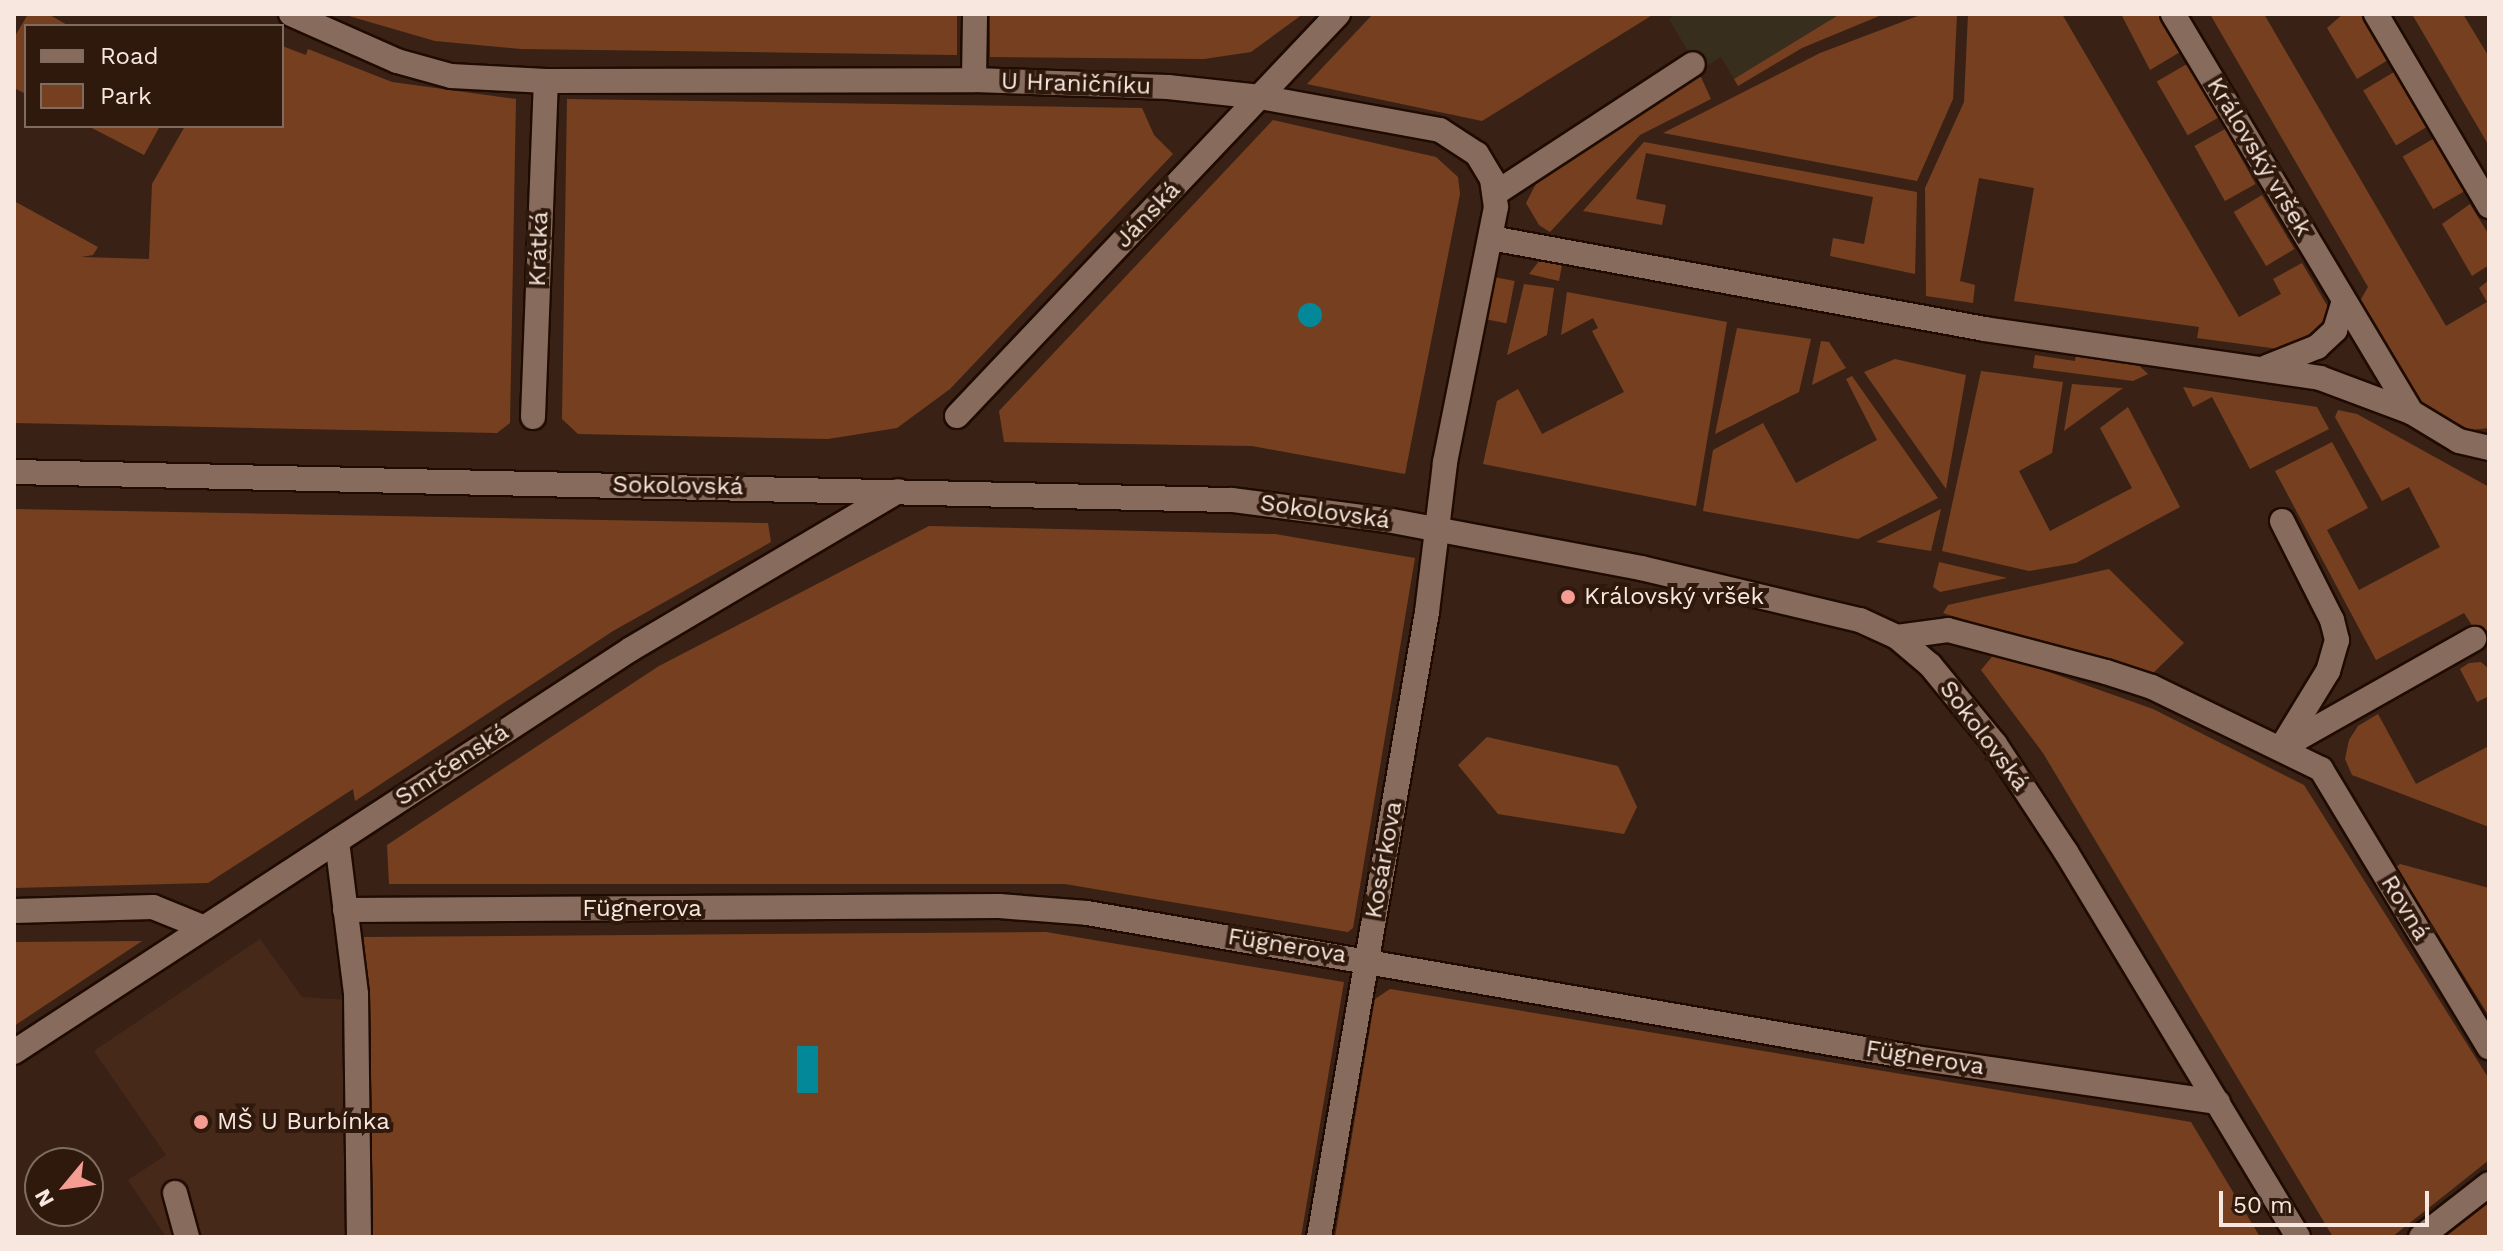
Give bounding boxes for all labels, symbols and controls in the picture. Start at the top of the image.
legend [24,24,284,128]
text: Road [100,42,159,70]
street label: U Hraničníku [1001,67,1151,101]
street label: Královský vršek [2200,72,2318,242]
text: Park [100,82,152,110]
street label: Jánská [1109,176,1187,254]
street label: Krátká [523,211,555,287]
street label: Sokolovská [612,470,744,502]
street label: Sokolovská [1258,489,1392,535]
place label: Královský vršek [1584,583,1765,611]
marker: Královský vršek [1559,588,1577,606]
street label: Sokolovská [1933,675,2035,797]
street label: Smrčenská [390,718,514,812]
street label: Kosárkova [1360,799,1408,921]
street label: Rovná [2374,870,2436,946]
street label: Fügnerova [582,895,702,923]
street label: Fügnerova [1226,922,1348,970]
street label: Fügnerova [1864,1034,1986,1082]
place label: MŠ U Burbínka [217,1108,390,1136]
marker: MŠ U Burbínka [192,1113,210,1131]
north arrow [24,1147,104,1227]
scale bar [2223,1175,2433,1225]
text: N [29,1185,59,1211]
text: 50 m [2233,1191,2293,1219]

